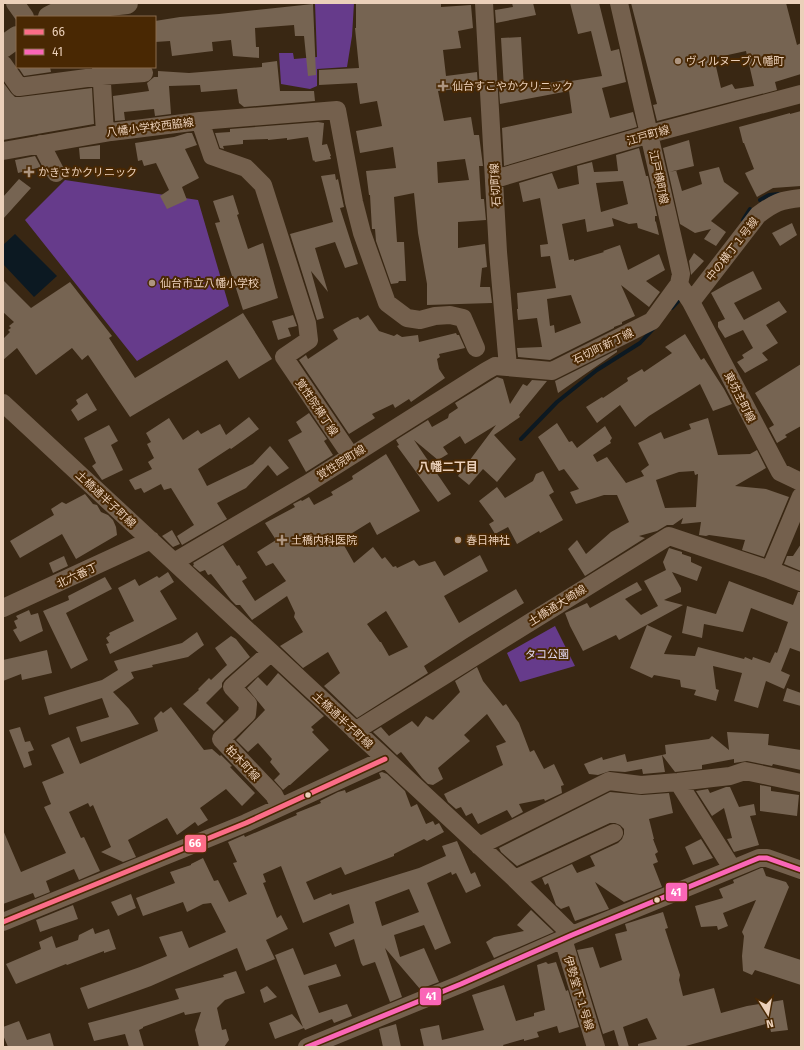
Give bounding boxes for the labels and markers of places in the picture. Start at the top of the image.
place label: ヴィルヌーブ八幡町 [686,55,784,68]
marker: ヴィルヌーブ八幡町 [673,56,683,66]
marker: 仙台すこやかクリニック [437,80,449,92]
place label: 仙台すこやかクリニック [452,80,573,93]
marker: かきさかクリニック [23,166,35,178]
place label: かきさかクリニック [38,166,137,179]
place label: 仙台市立八幡小学校 [160,277,259,290]
marker: 仙台市立八幡小学校 [147,278,157,288]
marker: 土橋内科医院 [276,534,288,546]
place label: 土橋内科医院 [291,534,357,547]
place label: 春日神社 [466,534,510,547]
marker: 春日神社 [453,535,463,545]
unlabelled marker [303,790,313,800]
unlabelled marker [652,895,662,905]

